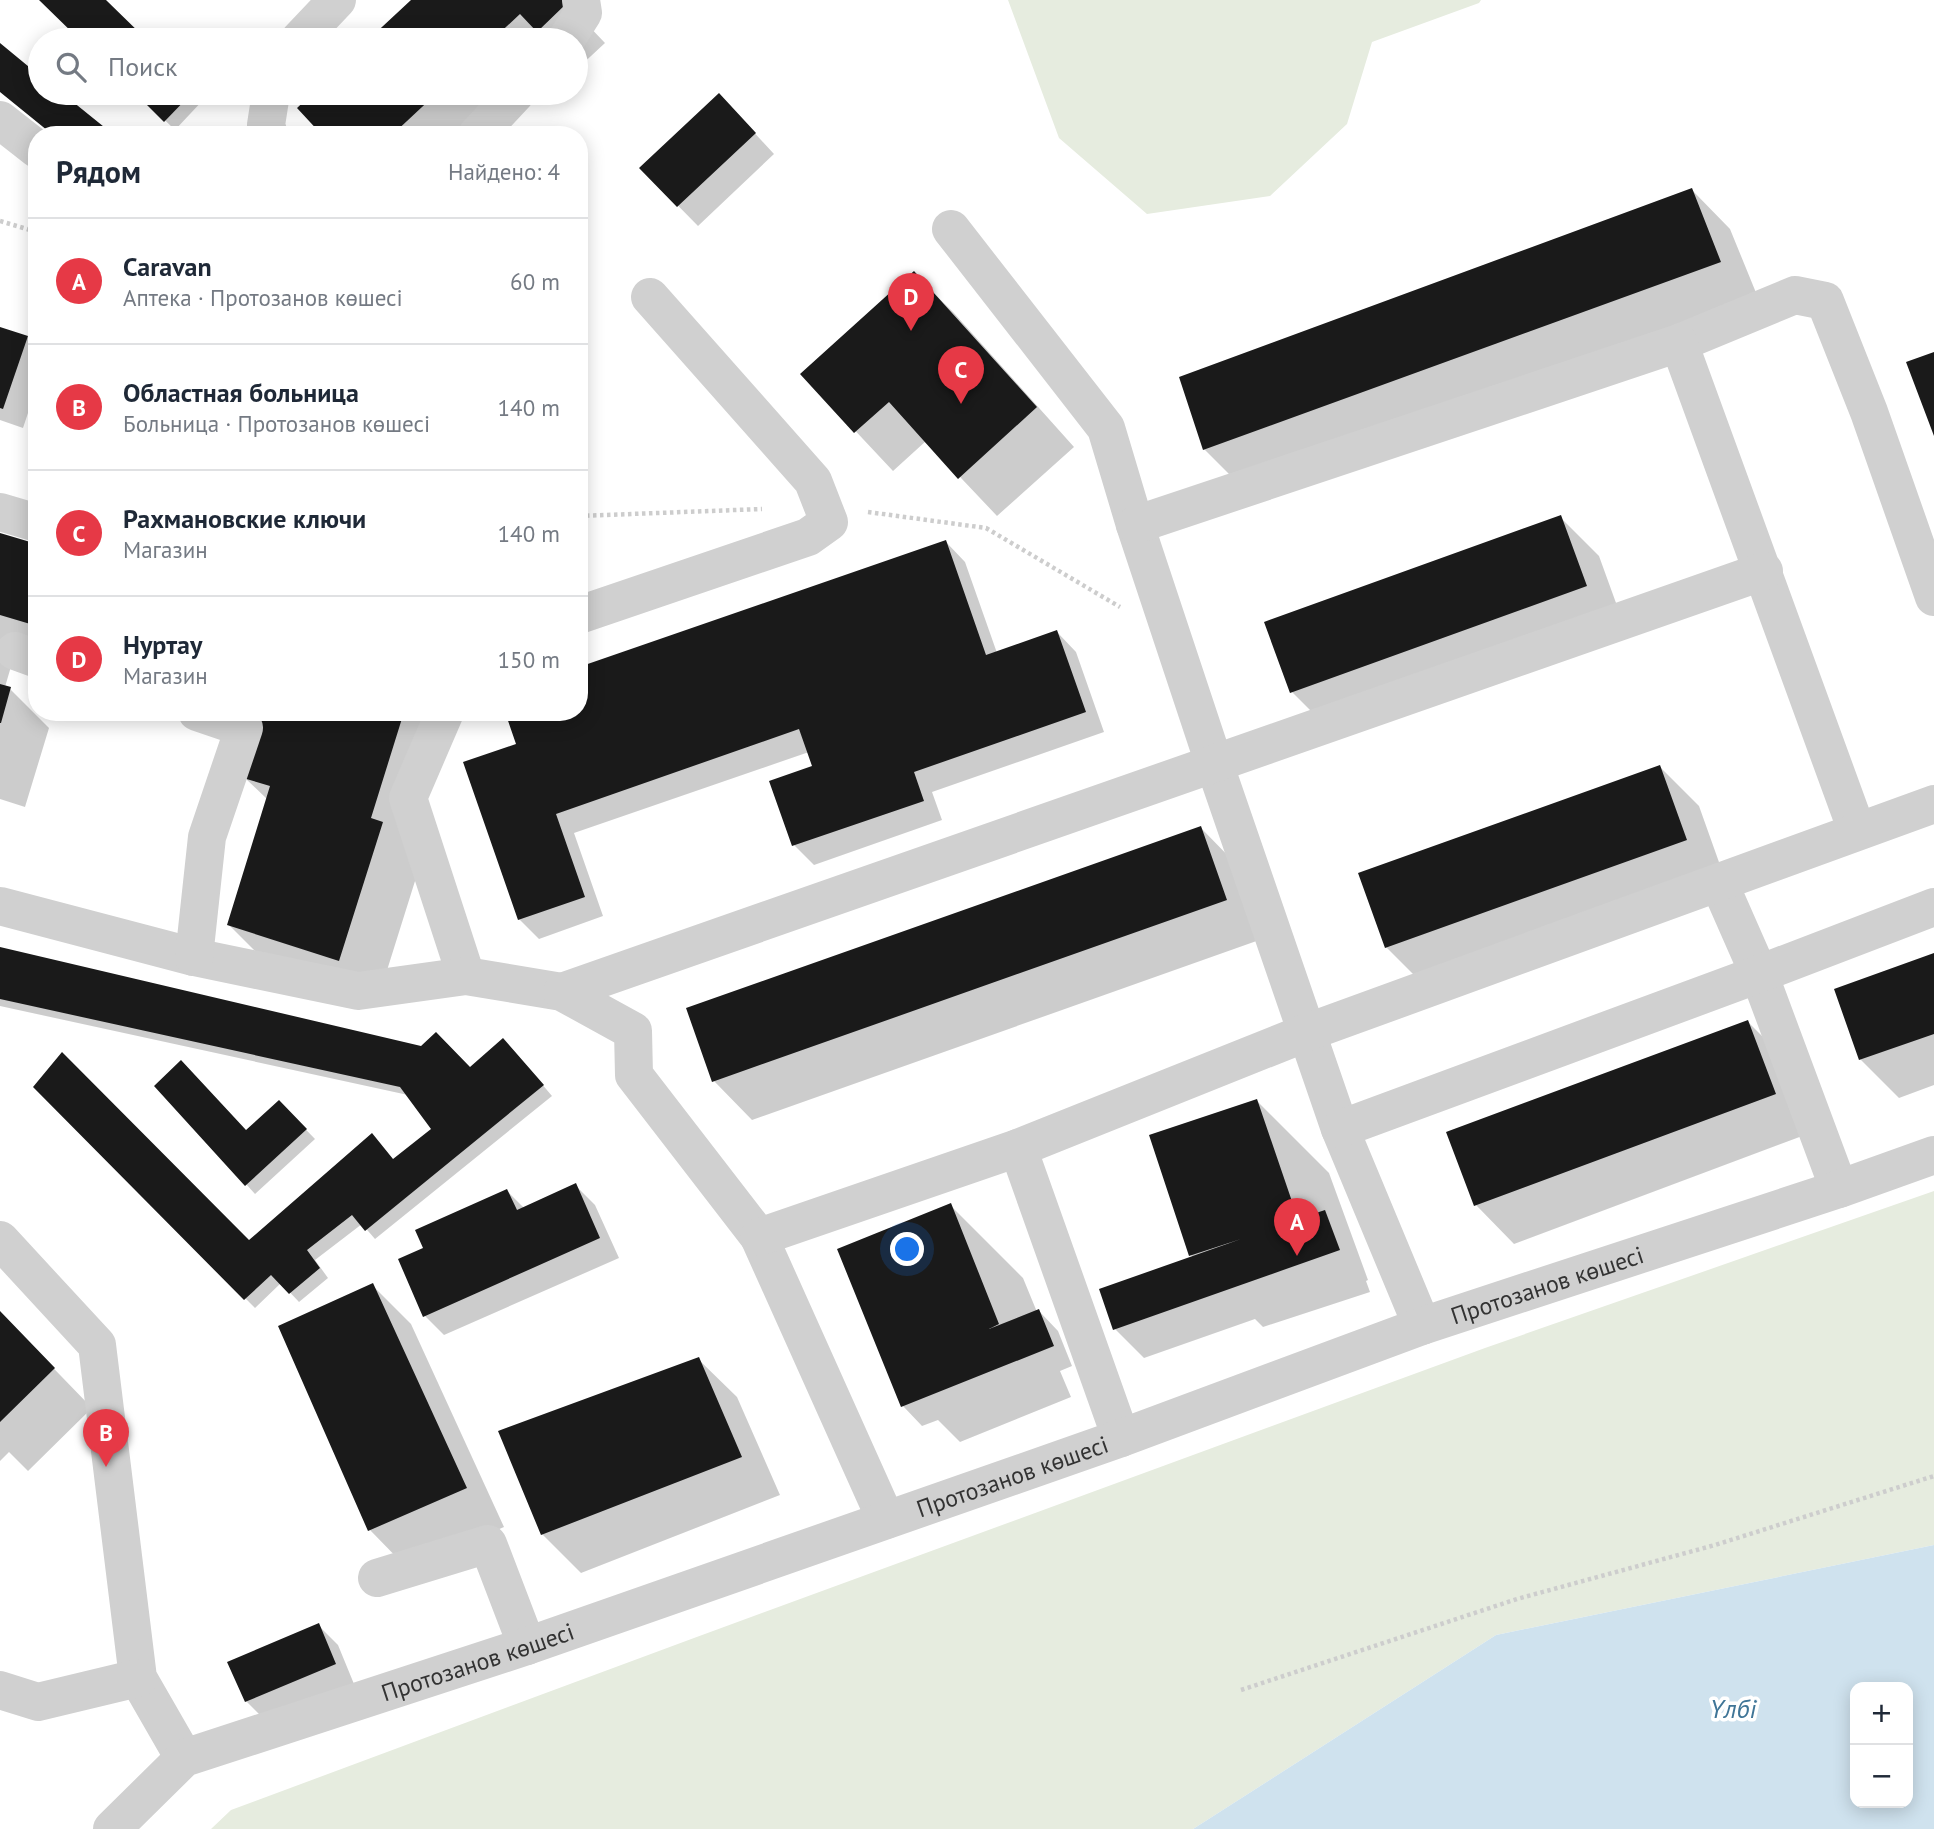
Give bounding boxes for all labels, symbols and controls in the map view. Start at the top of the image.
search box [28,28,588,105]
icon: search [52,48,90,86]
text: Поиск [108,50,177,83]
text: Рядом [56,152,141,191]
text: Найдено: 4 [448,157,560,186]
text: Caravan [123,250,212,283]
text: A [72,267,86,296]
text: 60 m [510,267,560,296]
pin: D [888,273,934,331]
text: Аптека · Протозанов көшесі [123,283,403,312]
pin: C [938,346,984,404]
text: Областная больница [123,376,359,409]
text: B [72,393,86,422]
text: 140 m [498,393,560,422]
text: Больница · Протозанов көшесі [123,409,430,438]
text: Рахмановские ключи [123,502,366,535]
text: C [73,519,85,548]
text: 140 m [498,519,560,548]
text: Магазин [123,535,208,564]
text: Нуртау [123,628,202,661]
text: D [72,645,86,674]
text: 150 m [498,645,560,674]
text: Магазин [123,661,208,690]
pin: A [1274,1198,1320,1256]
your location [890,1232,924,1266]
street label: Протозанов көшесі [1447,1239,1647,1331]
pin: B [83,1409,129,1467]
street label: Протозанов көшесі [912,1428,1112,1524]
street label: Протозанов көшесі [377,1615,578,1708]
map controls [1850,1682,1913,1808]
button: + [1850,1682,1913,1745]
water label: Үлбі [1710,1692,1757,1725]
button: − [1850,1745,1913,1808]

